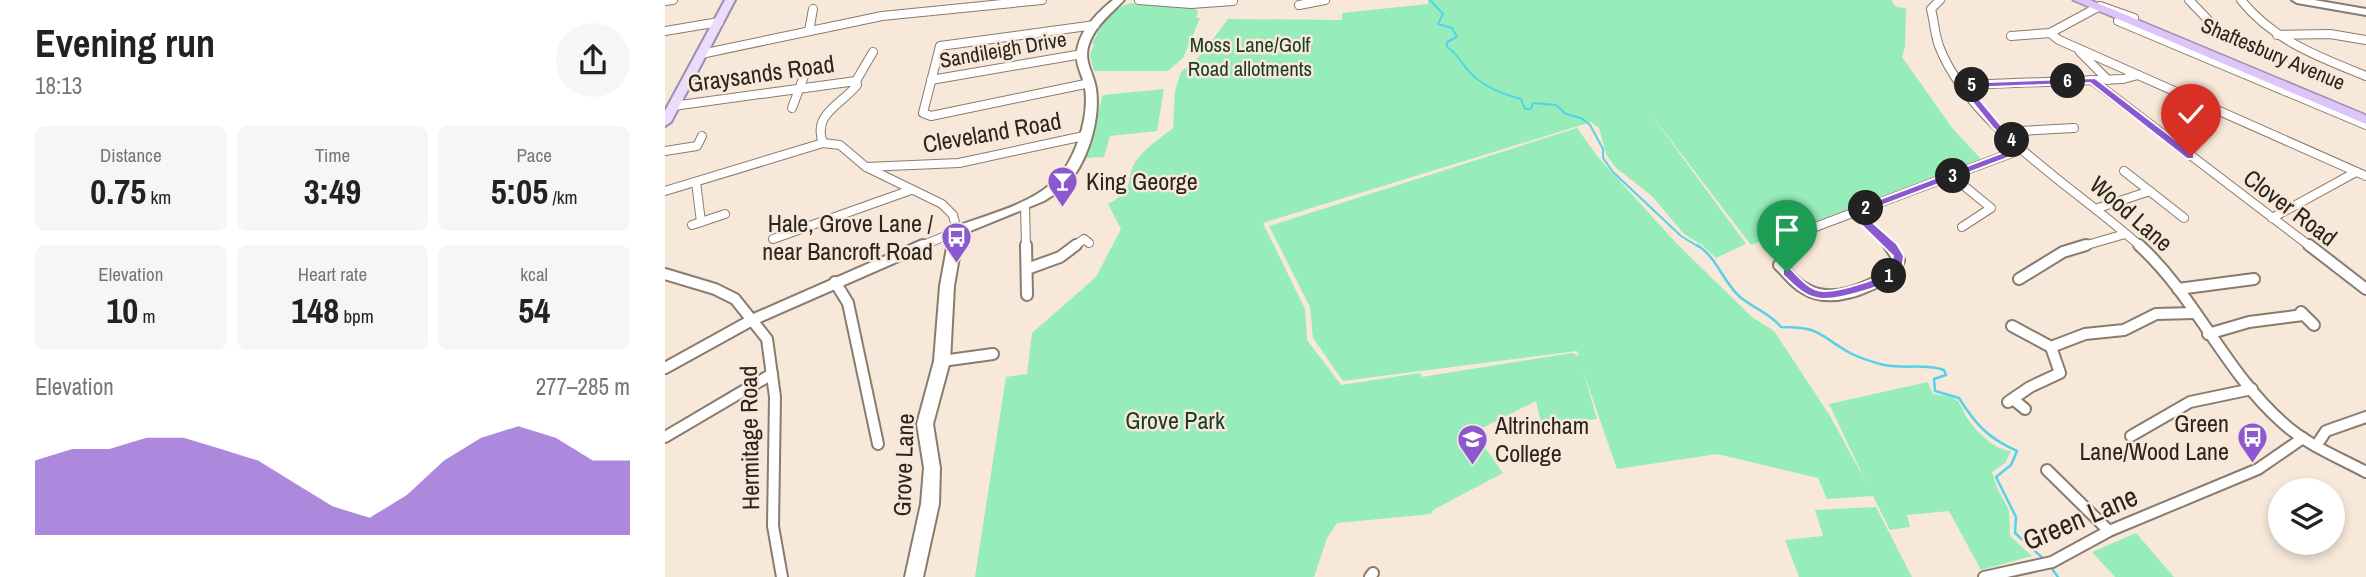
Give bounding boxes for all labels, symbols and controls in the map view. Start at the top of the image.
street label: Shaftesbury Avenue [2197,10,2350,97]
text: Evening run [35,18,215,69]
button: share [556,23,630,97]
street label: Sandileigh Drive [937,24,1069,75]
park label: Moss Lane/Golf Road allotments [1188,30,1312,83]
street label: Graysands Road [686,47,836,99]
pin: 6 [2051,64,2085,98]
text: 6 [2063,67,2072,93]
pin: 5 [1955,68,1989,102]
text: 18:13 [35,70,82,101]
text: 5 [1967,71,1976,97]
pin [2161,84,2221,156]
icon: check [2172,95,2210,133]
street label: Cleveland Road [920,104,1064,160]
pin: 4 [1995,122,2029,158]
text: 4 [2007,126,2016,152]
text: Distance [100,142,162,168]
text: Time [315,142,350,168]
text: Pace [516,142,552,168]
pin: 3 [1935,158,1971,194]
text: 3 [1948,162,1957,188]
street label: Clover Road [2237,162,2344,253]
bar icon: King George [1046,165,1080,209]
place label: King George [1086,165,1198,197]
text: 0.75 [90,168,146,215]
text: 3:49 [304,168,361,215]
text: 5:05 [491,168,548,215]
street label: Wood Lane [2083,168,2180,258]
text: km [146,184,171,210]
text: /km [548,184,578,210]
pin: 2 [1849,190,1883,226]
text: 2 [1861,194,1870,220]
pin [1757,200,1817,272]
place label: Hale, Grove Lane / near Bancroft Road [762,207,934,267]
icon: arrive [1768,211,1806,249]
bus stop icon: Hale, Grove Lane / near Bancroft Road [939,221,973,265]
pin: 1 [1871,258,1907,294]
text: Elevation [98,261,163,287]
text: Heart rate [298,261,367,287]
text: kcal [520,261,548,287]
text: 1 [1884,262,1893,288]
text: 10 [106,287,138,334]
text: 148 [291,287,339,334]
text: 54 [518,287,550,334]
text: m [138,303,155,329]
text: bpm [339,303,374,329]
street label: Hermitage Road [732,366,766,510]
text: Elevation [35,371,114,402]
text: 277–285 m [536,371,630,402]
park label: Grove Park [1125,404,1225,436]
place label: Green Lane/Wood Lane [2079,407,2229,467]
place label: Altrincham College [1494,409,1589,469]
street label: Grove Lane [885,413,921,517]
bus stop icon: Green Lane/Wood Lane [2235,421,2269,465]
school or university icon: Altrincham College [1455,423,1489,467]
street label: Green Lane [2017,477,2143,559]
map controls [2268,478,2345,555]
button: layers [2268,478,2345,555]

